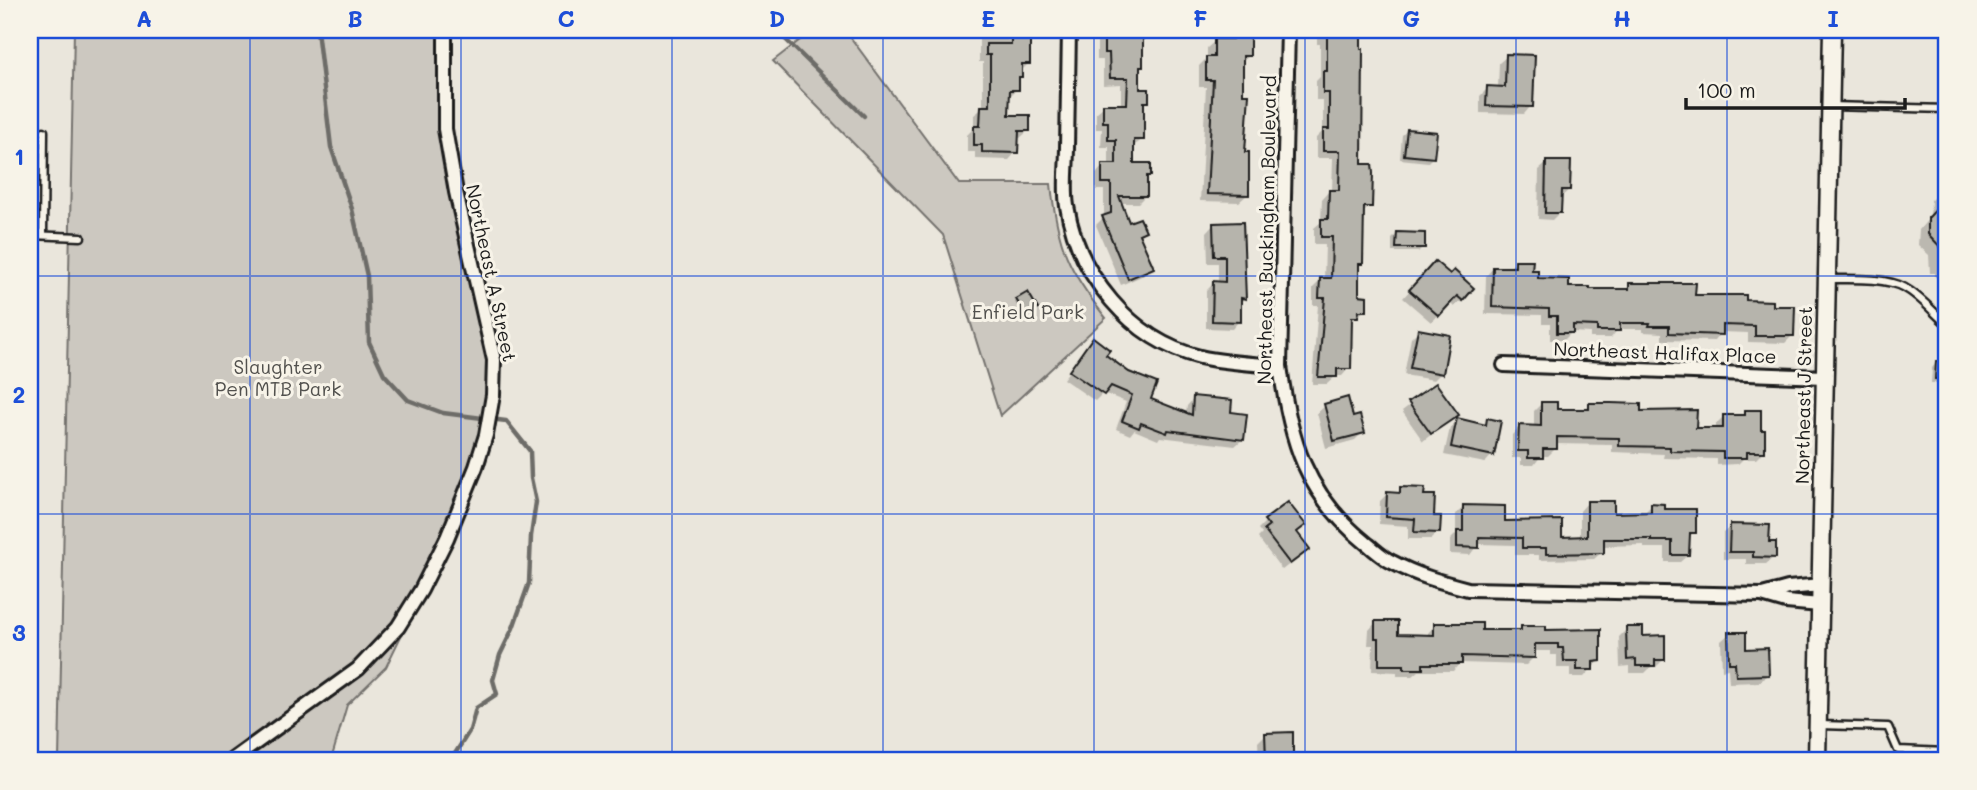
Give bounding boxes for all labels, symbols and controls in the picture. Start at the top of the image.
text: A [136,3,152,33]
text: B [347,3,363,33]
text: C [557,3,575,33]
text: D [769,3,785,33]
text: E [981,3,995,33]
text: F [1193,3,1207,33]
text: G [1402,3,1420,33]
text: H [1613,3,1631,33]
text: I [1827,3,1839,33]
scale bar [1686,66,1905,110]
street label: Northeast Buckingham Boulevard [1251,75,1281,385]
text: 100 m [1697,76,1756,103]
text: 1 [14,141,24,171]
street label: Northeast A Street [461,182,523,364]
park label: Enfield Park [972,299,1084,324]
street label: Northeast J Street [1789,306,1817,484]
street label: Northeast Halifax Place [1553,336,1777,368]
park label: Slaughter Pen MTB Park [215,354,341,401]
text: 2 [13,379,25,409]
text: 3 [12,617,26,647]

